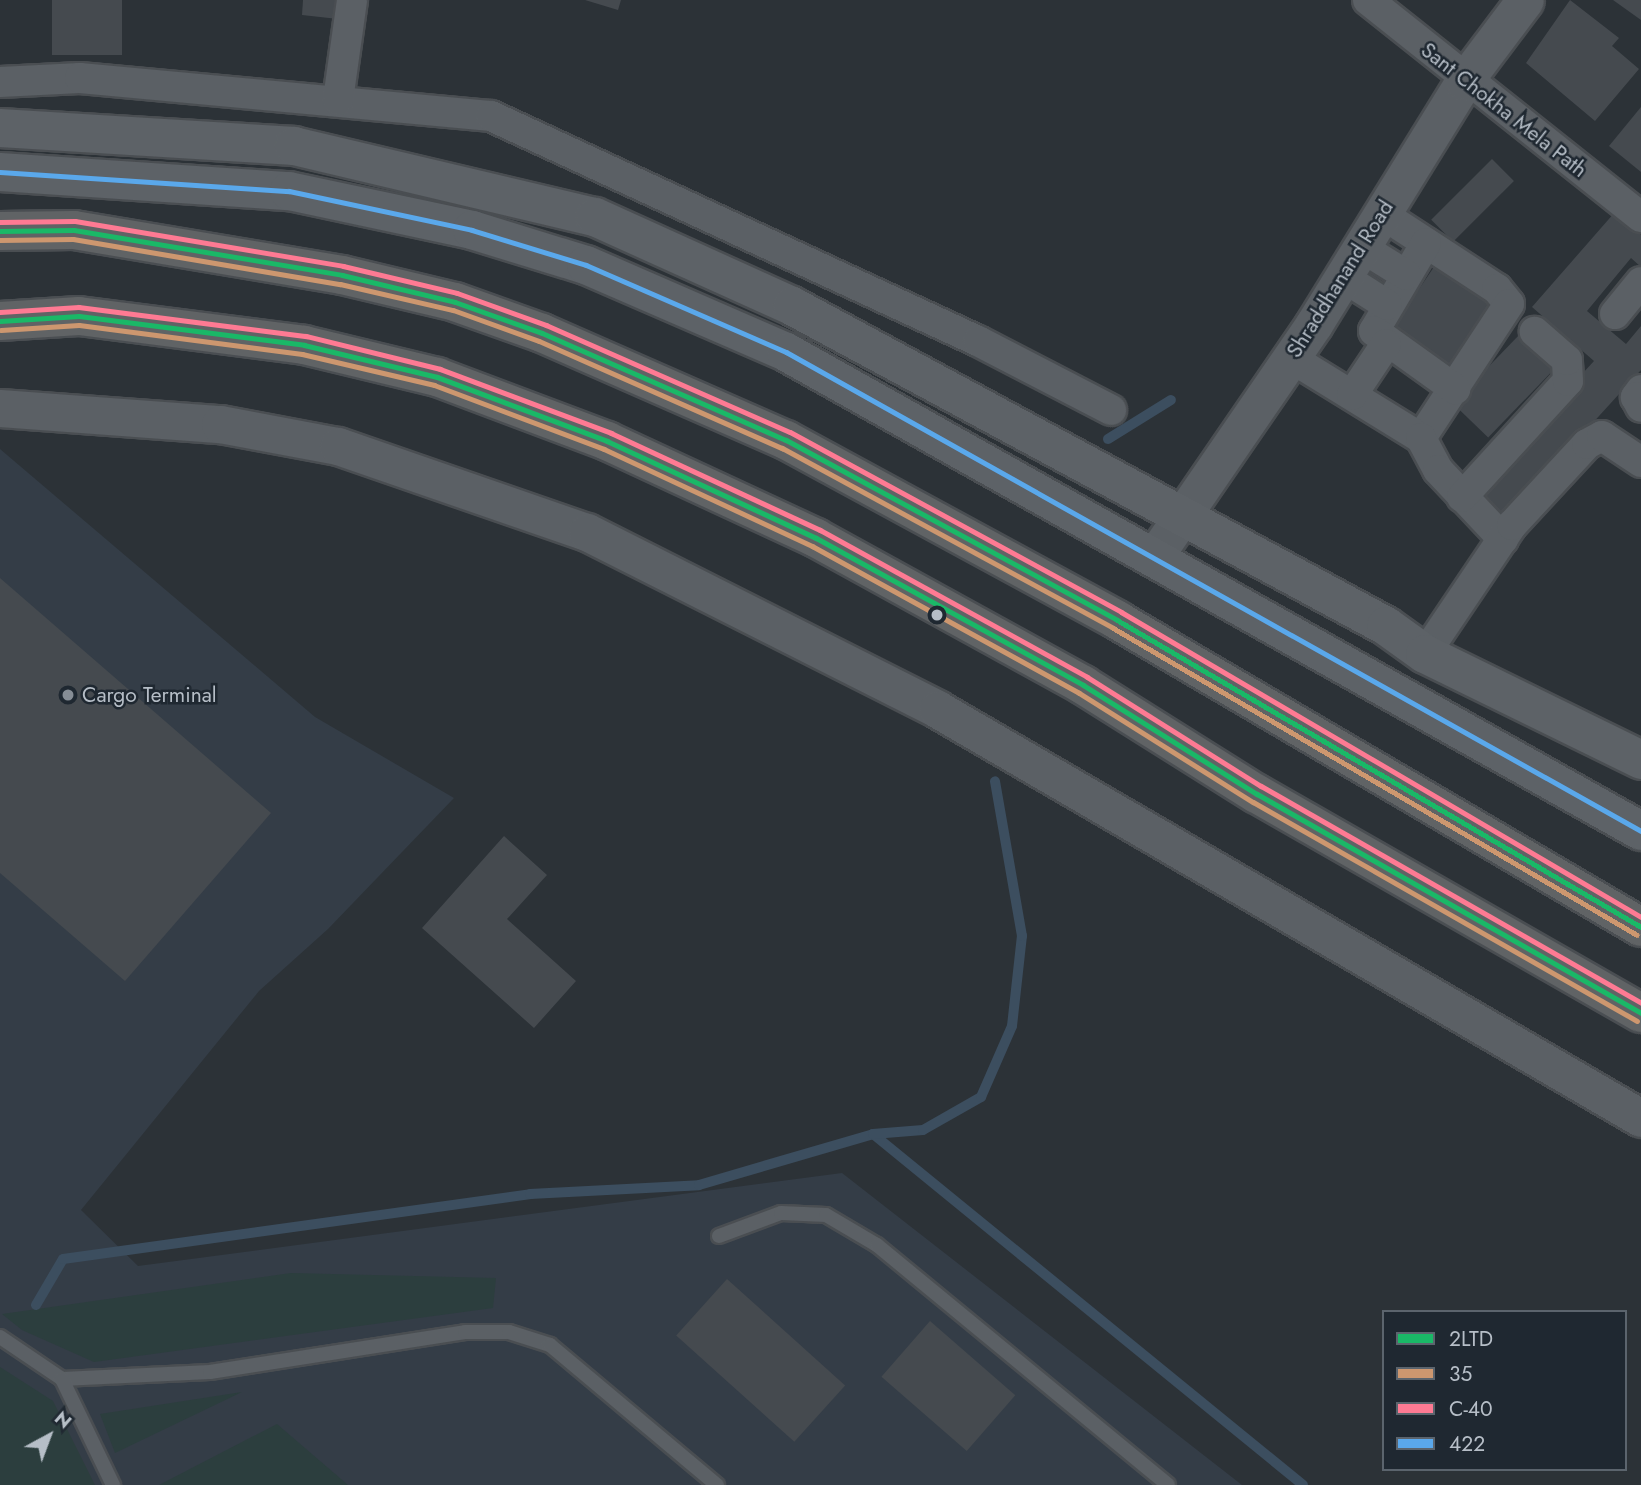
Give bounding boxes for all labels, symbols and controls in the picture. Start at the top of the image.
street label: Sant Chokha Mela Path [1416,37,1592,183]
street label: Shraddhanand Road [1281,196,1399,362]
unlabelled marker [930,608,944,622]
place label: Cargo Terminal [82,682,217,708]
marker: Cargo Terminal [60,687,76,703]
legend [1382,1310,1627,1471]
text: 2LTD [1449,1324,1493,1354]
text: 35 [1449,1359,1472,1389]
text: C-40 [1449,1394,1493,1424]
north arrow [14,1401,84,1471]
text: N [49,1405,78,1435]
text: 422 [1449,1429,1485,1459]

